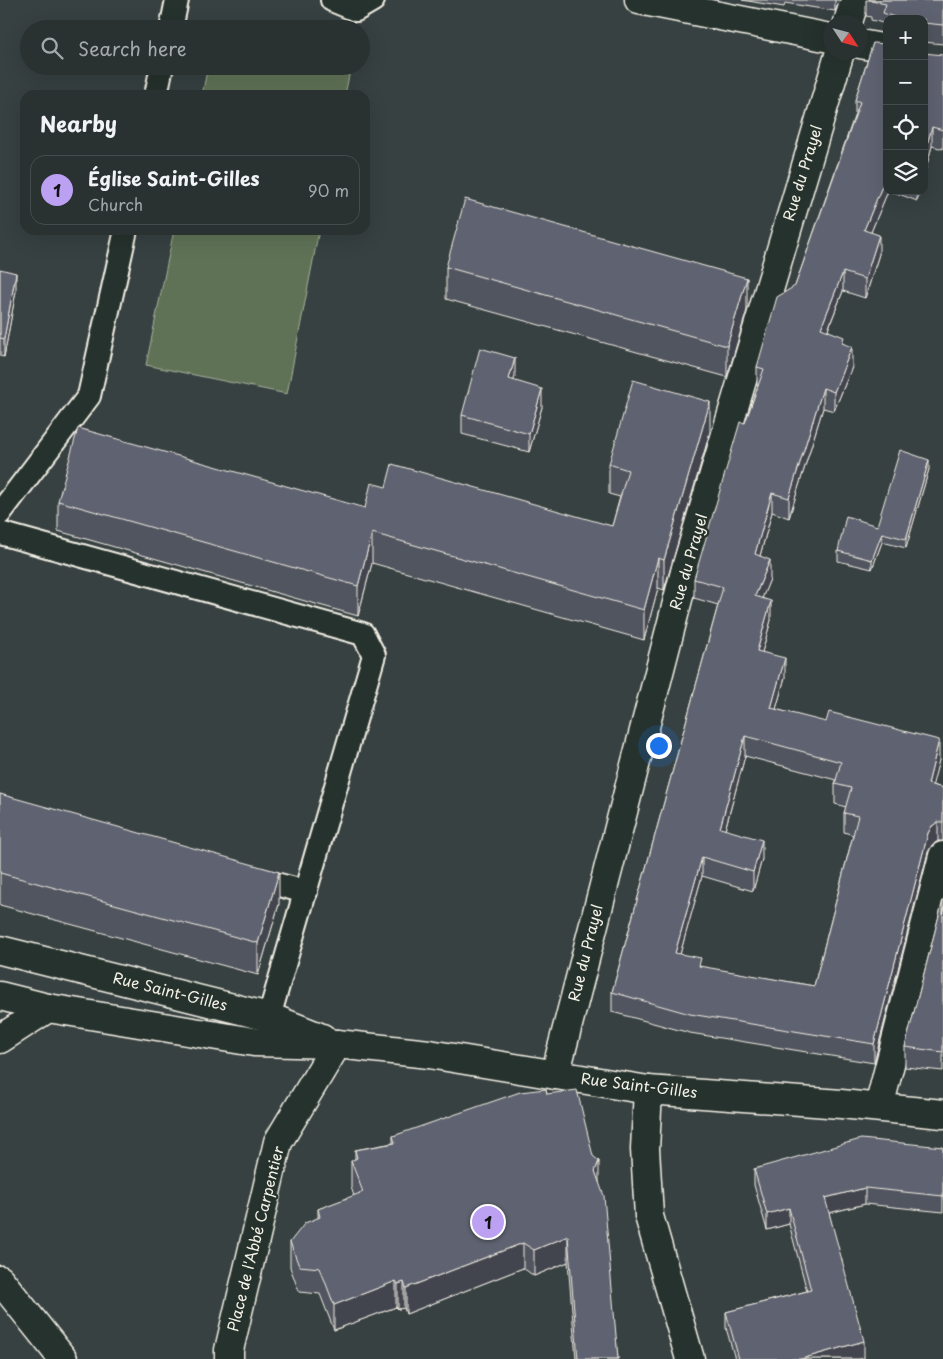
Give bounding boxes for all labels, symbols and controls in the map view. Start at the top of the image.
north arrow [823,15,868,60]
map controls [883,15,928,195]
button: + [883,15,928,60]
search box [20,20,370,75]
icon: search [38,34,66,62]
text: Search here [78,34,187,62]
button: − [883,60,928,105]
button: locate [883,105,928,150]
text: Nearby [40,107,117,139]
street label: Rue du Prayel [776,122,827,223]
button: layers [883,150,928,195]
text: Église Saint-Gilles [88,164,260,192]
text: 1 [53,178,61,202]
text: 90 m [308,178,349,202]
text: Church [88,192,143,216]
street label: Rue du Prayel [663,511,712,612]
your location [646,733,672,759]
street label: Rue du Prayel [561,902,608,1004]
street label: Rue Saint-Gilles [111,965,230,1016]
street label: Rue Saint-Gilles [580,1066,699,1103]
street label: Place de l'Abbé Carpentier [220,1143,289,1334]
pin: 1 [472,1203,504,1241]

